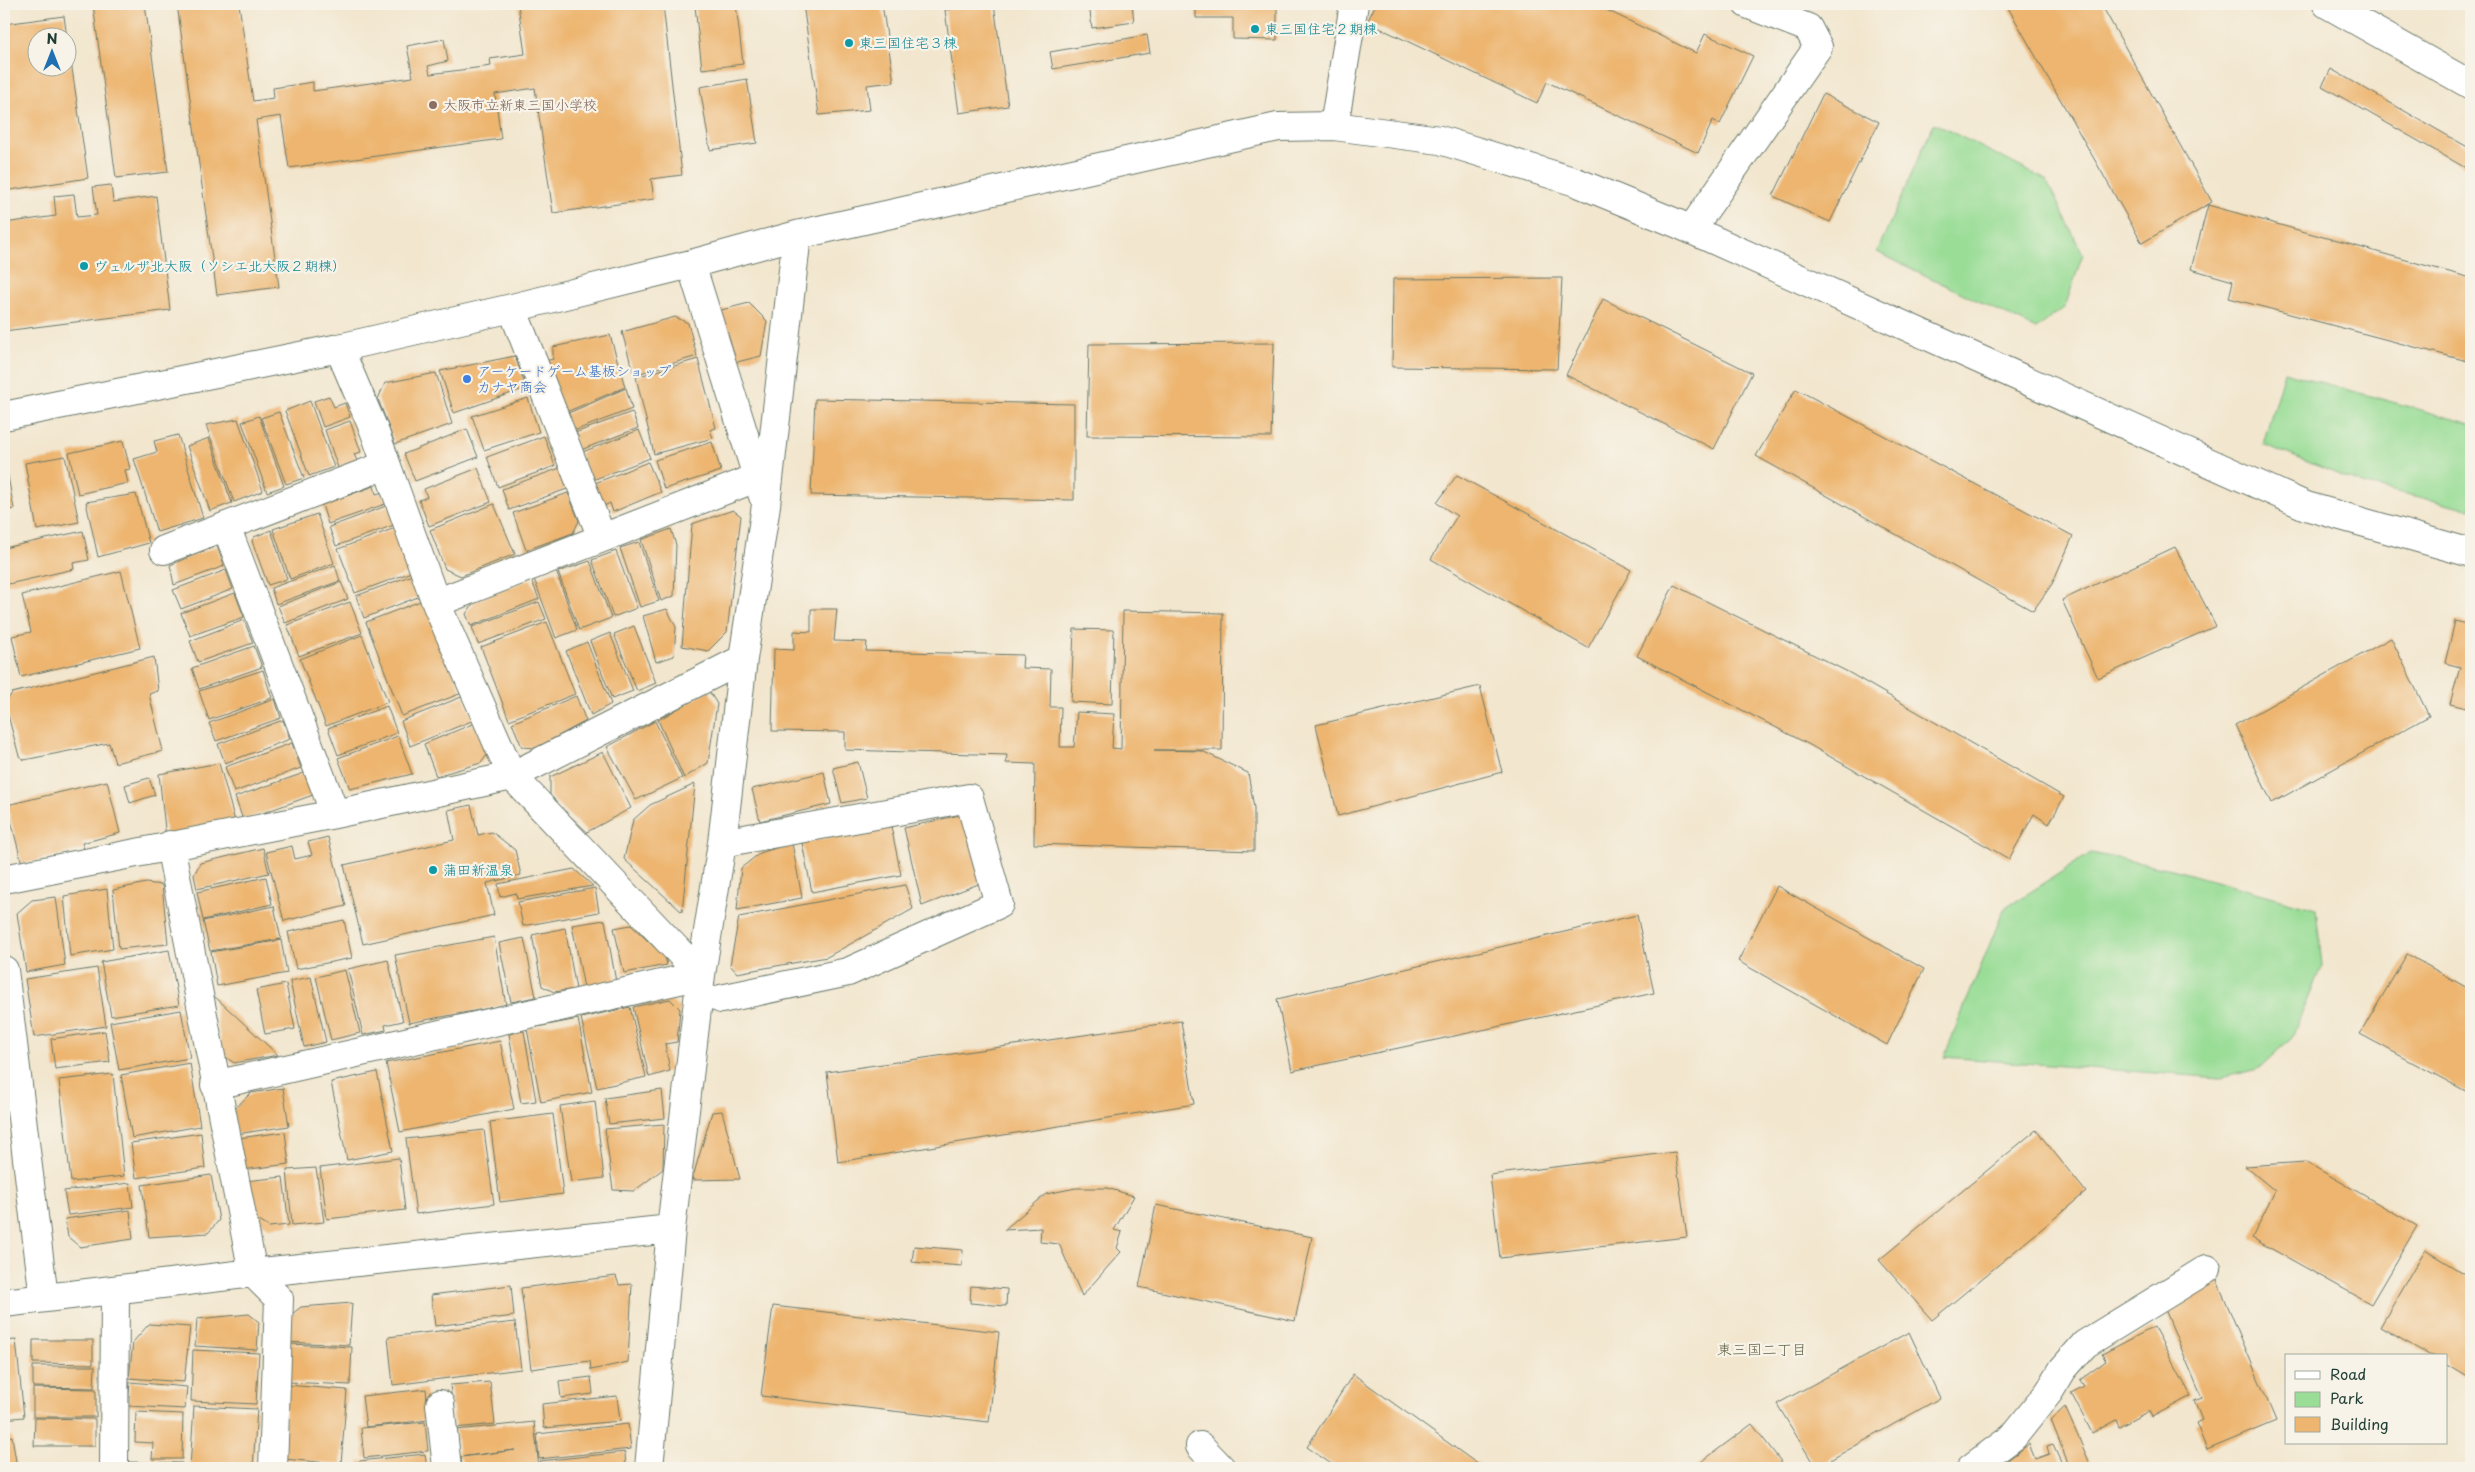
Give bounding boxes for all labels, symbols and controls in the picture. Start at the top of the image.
place label: 東三国住宅２期棟 [1265,18,1378,39]
marker: 東三国住宅２期棟 [1249,23,1261,35]
north arrow [28,28,78,78]
text: N [46,28,58,49]
place label: 東三国住宅３棟 [859,32,958,53]
marker: 東三国住宅３棟 [843,37,855,49]
place label: 大阪市立新東三国小学校 [443,94,597,115]
marker: 大阪市立新東三国小学校 [427,99,439,111]
place label: ヴェルザ北大阪（ソシエ北大阪２期棟） [94,255,346,276]
marker: ヴェルザ北大阪（ソシエ北大阪２期棟） [78,260,90,272]
place label: アーケードゲーム基板ショップ カナヤ商会 [477,360,671,397]
marker: アーケードゲーム基板ショップ カナヤ商会 [461,373,473,385]
place label: 蒲田新温泉 [443,859,513,880]
marker: 蒲田新温泉 [427,864,439,876]
district label: 東三国二丁目 [1717,1337,1807,1360]
legend [2285,1354,2448,1444]
text: Road [2330,1362,2366,1385]
text: Park [2330,1386,2364,1409]
text: Building [2330,1412,2389,1435]

